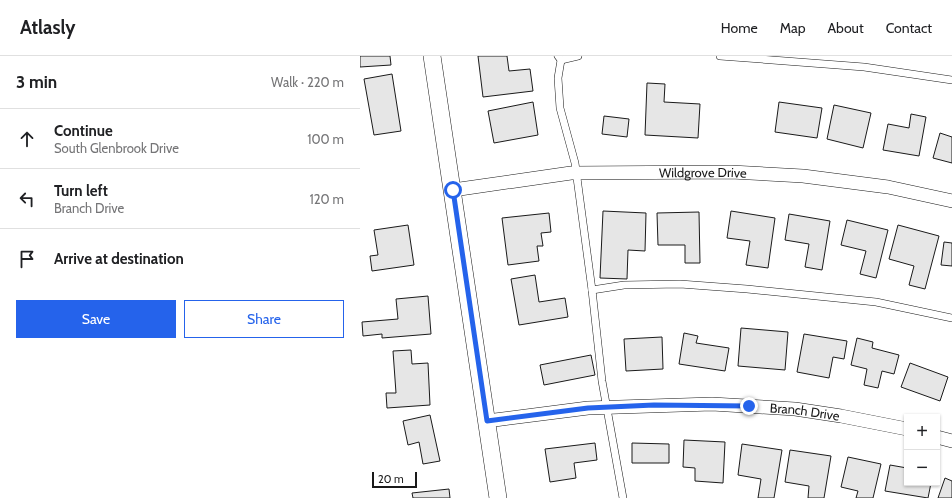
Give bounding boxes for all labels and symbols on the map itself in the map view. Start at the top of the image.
street label: Wildgrove Drive [659,164,747,181]
route start [444,181,462,199]
route end [740,397,758,415]
street label: Branch Drive [769,399,841,424]
scale bar [372,470,417,489]

